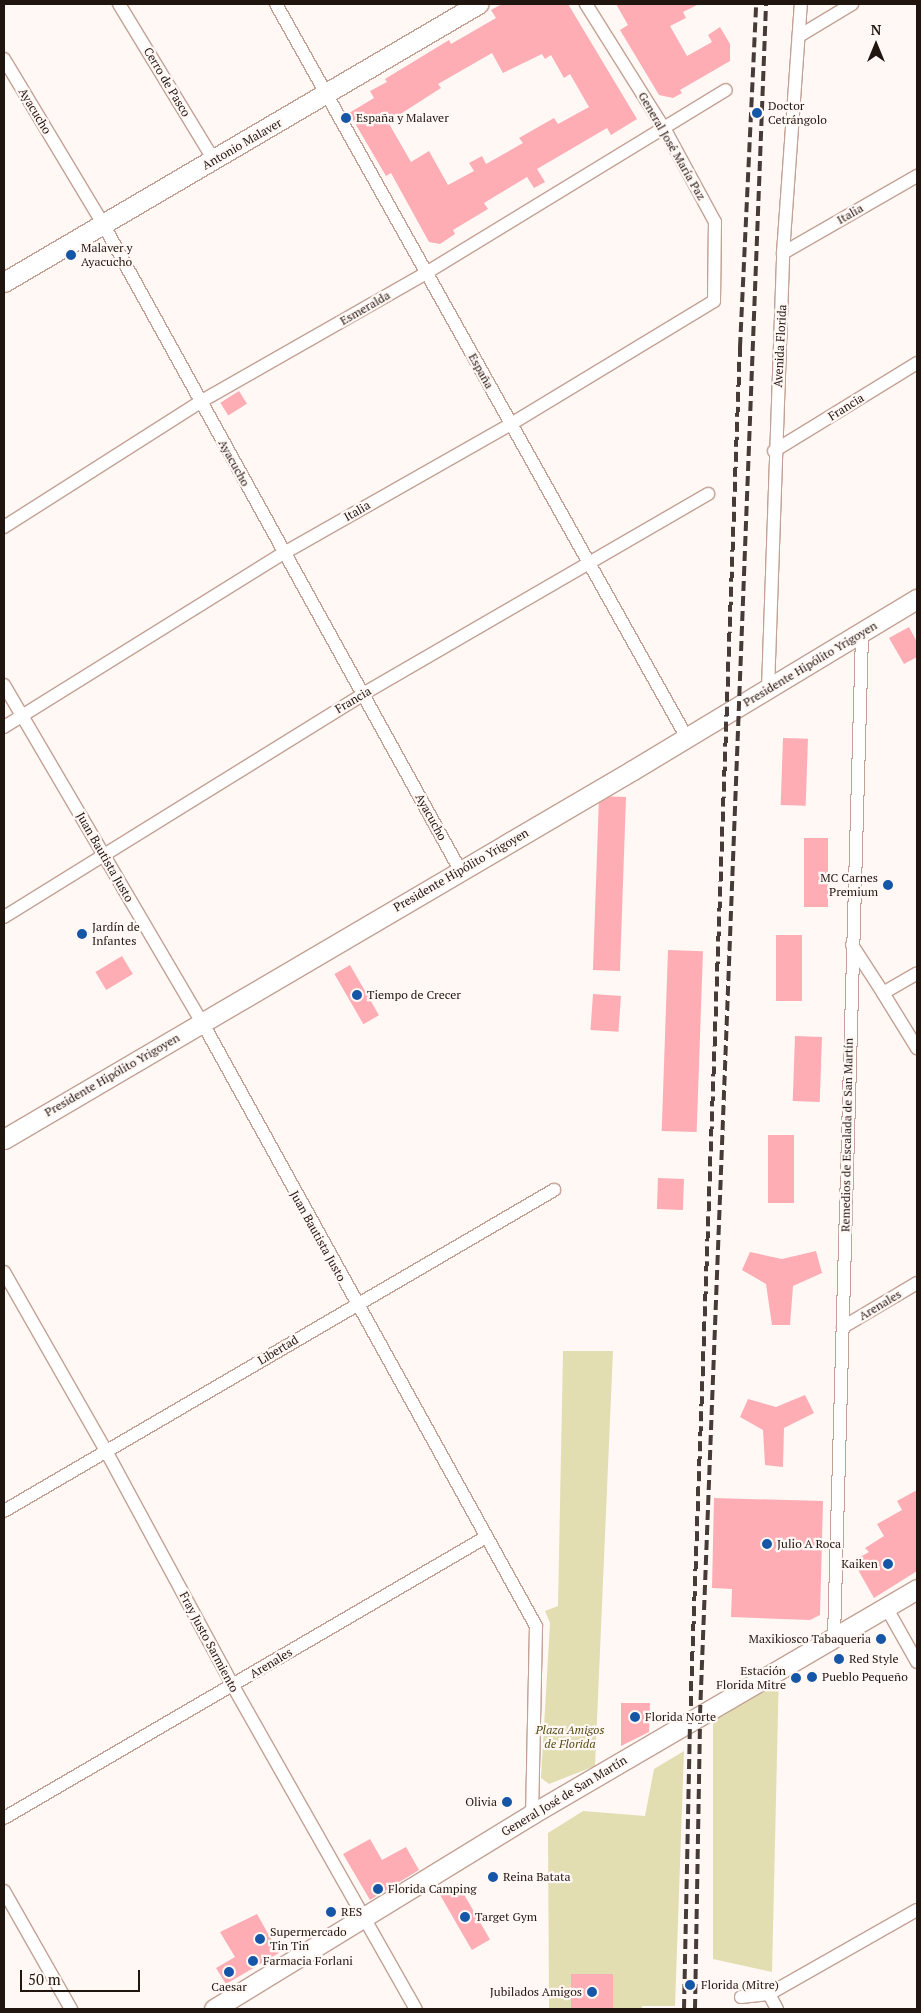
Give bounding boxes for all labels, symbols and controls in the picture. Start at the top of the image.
north arrow [851,20,901,70]
text: N [871,20,881,39]
street label: Cerro de Pasco [141,45,193,119]
street label: Ayacucho [16,85,54,137]
street label: General José María Paz [635,89,709,203]
place label: Doctor Cetrángolo [768,99,827,127]
marker: Doctor Cetrángolo [750,106,764,120]
place label: España y Malaver [356,111,449,125]
marker: España y Malaver [340,112,352,124]
street label: Antonio Malaver [200,115,284,173]
street label: Italia [834,201,866,227]
place label: Malaver y Ayacucho [81,241,133,269]
marker: Malaver y Ayacucho [65,249,77,261]
street label: Esmeralda [337,288,393,328]
street label: Avenida Florida [771,304,789,388]
street label: España [465,351,497,391]
street label: Francia [825,390,867,424]
street label: Ayacucho [215,437,253,489]
street label: Italia [341,498,373,524]
street label: Presidente Hipólito Yrigoyen [740,618,880,710]
street label: Francia [332,684,374,716]
street label: Ayacucho [412,791,450,843]
street label: Juan Bautista Justo [73,810,137,904]
street label: Presidente Hipólito Yrigoyen [391,825,531,915]
place label: MC Carnes Premium [820,871,878,899]
marker: MC Carnes Premium [882,879,894,891]
place label: Jardín de Infantes [92,920,140,948]
marker: Jardín de Infantes [76,928,88,940]
place label: Tiempo de Crecer [367,988,461,1002]
marker: Tiempo de Crecer [351,989,363,1001]
street label: Presidente Hipólito Yrigoyen [42,1030,182,1120]
street label: Remedios de Escalada de San Martín [838,1038,856,1232]
street label: Juan Bautista Justo [287,1188,349,1284]
street label: Arenales [856,1287,904,1323]
street label: Libertad [255,1332,301,1368]
place label: Julio A Roca [777,1537,842,1551]
marker: Julio A Roca [761,1538,773,1550]
place label: Kaiken [841,1557,878,1571]
marker: Kaiken [882,1558,894,1570]
street label: Fray Justo Sarmiento [176,1589,242,1695]
place label: Maxikiosco Tabaqueria [749,1632,871,1646]
marker: Maxikiosco Tabaqueria [875,1633,887,1645]
street label: Arenales [247,1645,295,1681]
place label: Red Style [849,1652,899,1666]
marker: Red Style [833,1653,845,1665]
place label: Estación Florida Mitre [716,1664,786,1692]
place label: Pueblo Pequeño [822,1670,908,1684]
marker: Pueblo Pequeño [806,1671,818,1683]
marker: Estación Florida Mitre [790,1672,802,1684]
place label: Florida Norte [645,1710,716,1724]
marker: Florida Norte [629,1711,641,1723]
park label: Plaza Amigos de Florida [535,1723,605,1751]
street label: General José de San Martín [499,1753,629,1839]
place label: Olivia [465,1795,497,1809]
marker: Olivia [501,1796,513,1808]
place label: Reina Batata [503,1870,571,1884]
marker: Reina Batata [487,1871,499,1883]
place label: Florida Camping [388,1882,477,1896]
marker: Florida Camping [372,1883,384,1895]
place label: RES [341,1905,362,1919]
marker: RES [325,1906,337,1918]
place label: Target Gym [475,1910,537,1924]
marker: Target Gym [459,1911,471,1923]
place label: Supermercado Tin Tin [270,1925,347,1953]
marker: Supermercado Tin Tin [254,1933,266,1945]
place label: Farmacia Forlani [263,1954,353,1968]
marker: Farmacia Forlani [247,1955,259,1967]
scale bar [22,1960,142,1992]
marker: Caesar [223,1966,235,1978]
text: 50 m [28,1969,61,1989]
marker: Florida (Mitre) [683,1978,697,1992]
place label: Florida (Mitre) [701,1978,779,1992]
place label: Caesar [211,1980,247,1994]
place label: Jubilados Amigos [489,1985,582,1999]
marker: Jubilados Amigos [586,1986,598,1998]

